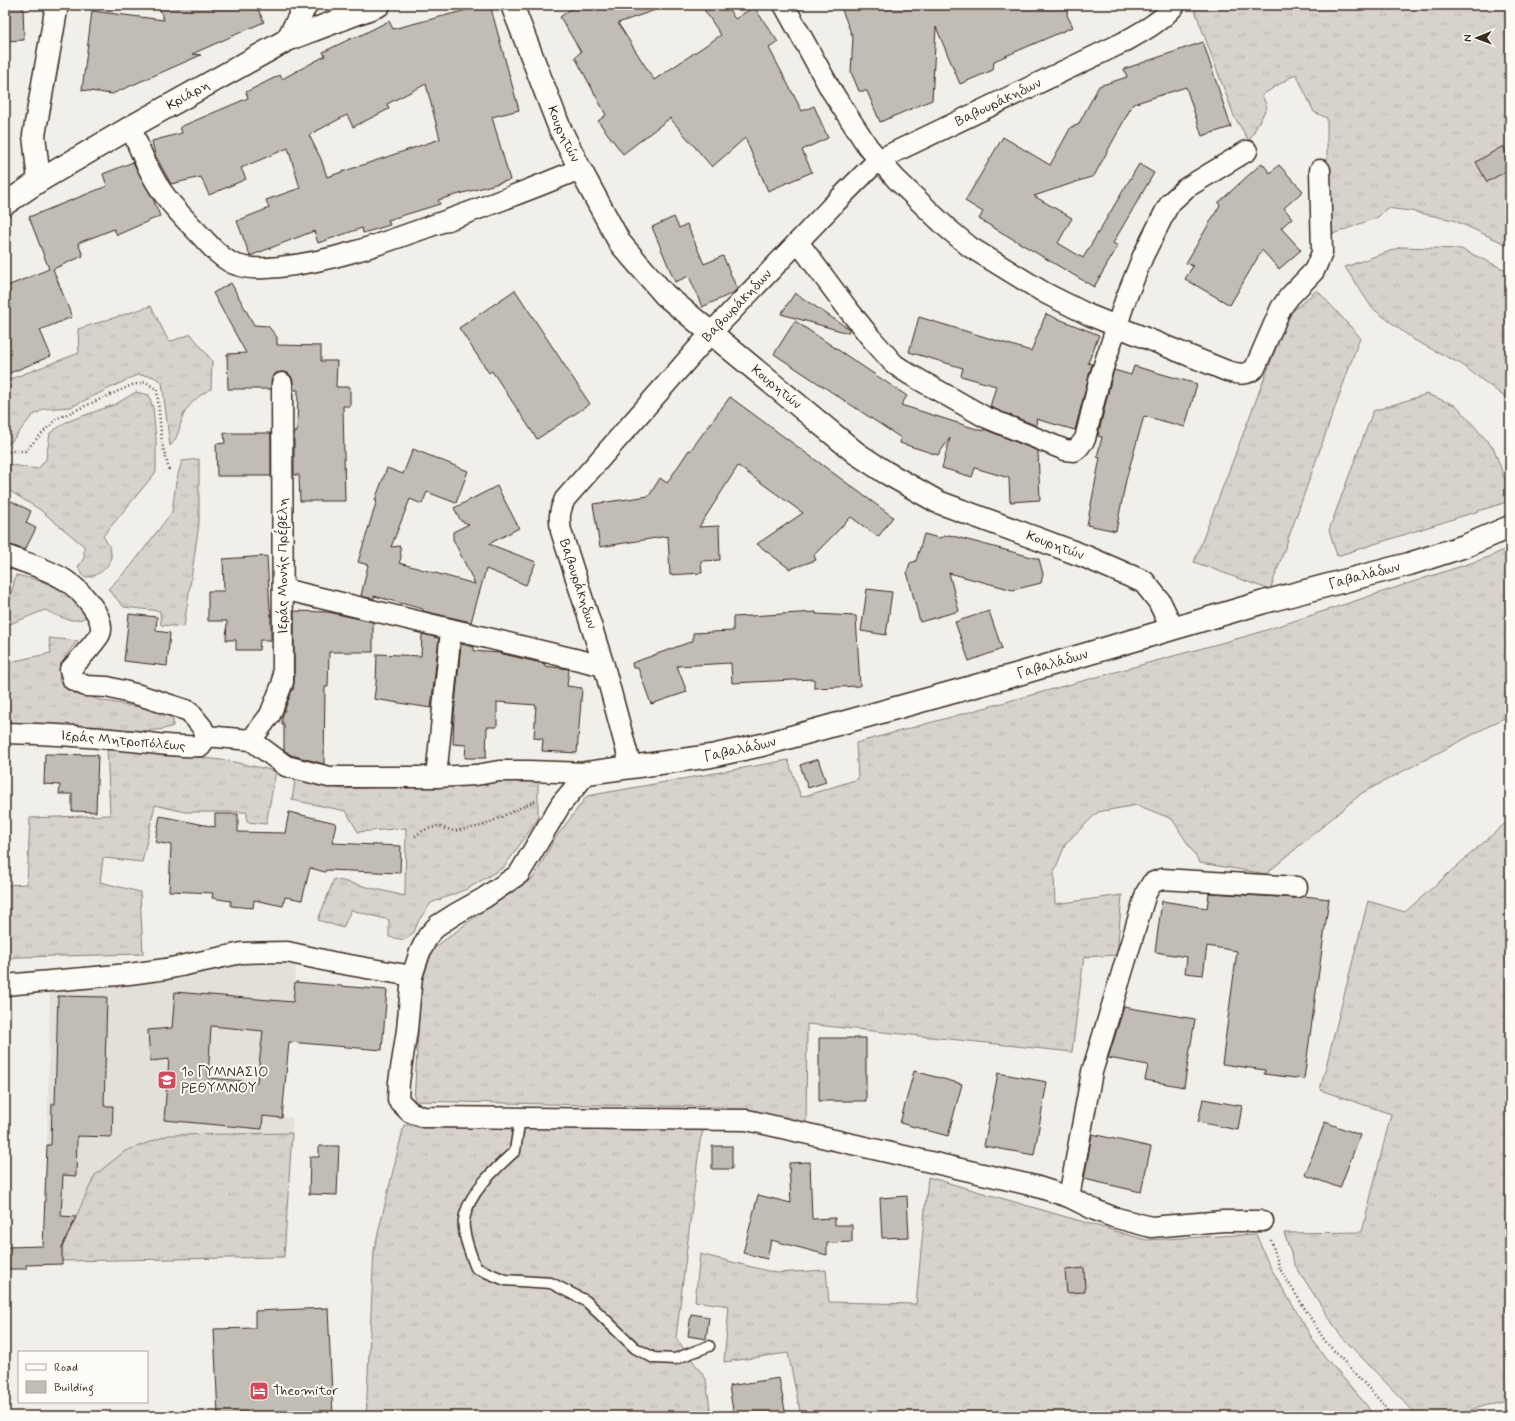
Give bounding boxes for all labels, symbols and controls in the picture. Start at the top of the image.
north arrow [1457,18,1497,58]
text: N [1461,34,1475,42]
street label: Βαβουράκηδων [952,74,1044,131]
street label: Κριάρη [163,76,213,114]
street label: Κουρητών [543,103,584,165]
street label: Βαβουράκηδων [698,266,776,346]
street label: Κουρητών [747,361,805,413]
street label: Ιεράς Μονής Πρέβελη [273,498,292,634]
street label: Κουρητών [1024,526,1087,564]
street label: Βαβουράκηδων [555,537,601,631]
street label: Γαβαλάδων [1327,558,1402,594]
street label: Γαβαλάδων [1015,645,1090,683]
street label: Ιεράς Μητροπόλεως [60,727,186,755]
street label: Γαβαλάδων [703,733,778,766]
place label: 1ο ΓΥΜΝΑΣΙΟ ΡΕΘΥΜΝΟΥ [181,1063,268,1097]
school or university icon: 1ο ΓΥΜΝΑΣΙΟ ΡΕΘΥΜΝΟΥ [156,1069,178,1091]
legend [18,1351,148,1403]
text: Road [54,1360,78,1376]
text: Building [54,1380,94,1397]
hotel icon: Theomitor [248,1380,270,1402]
place label: Theomitor [273,1382,338,1400]

